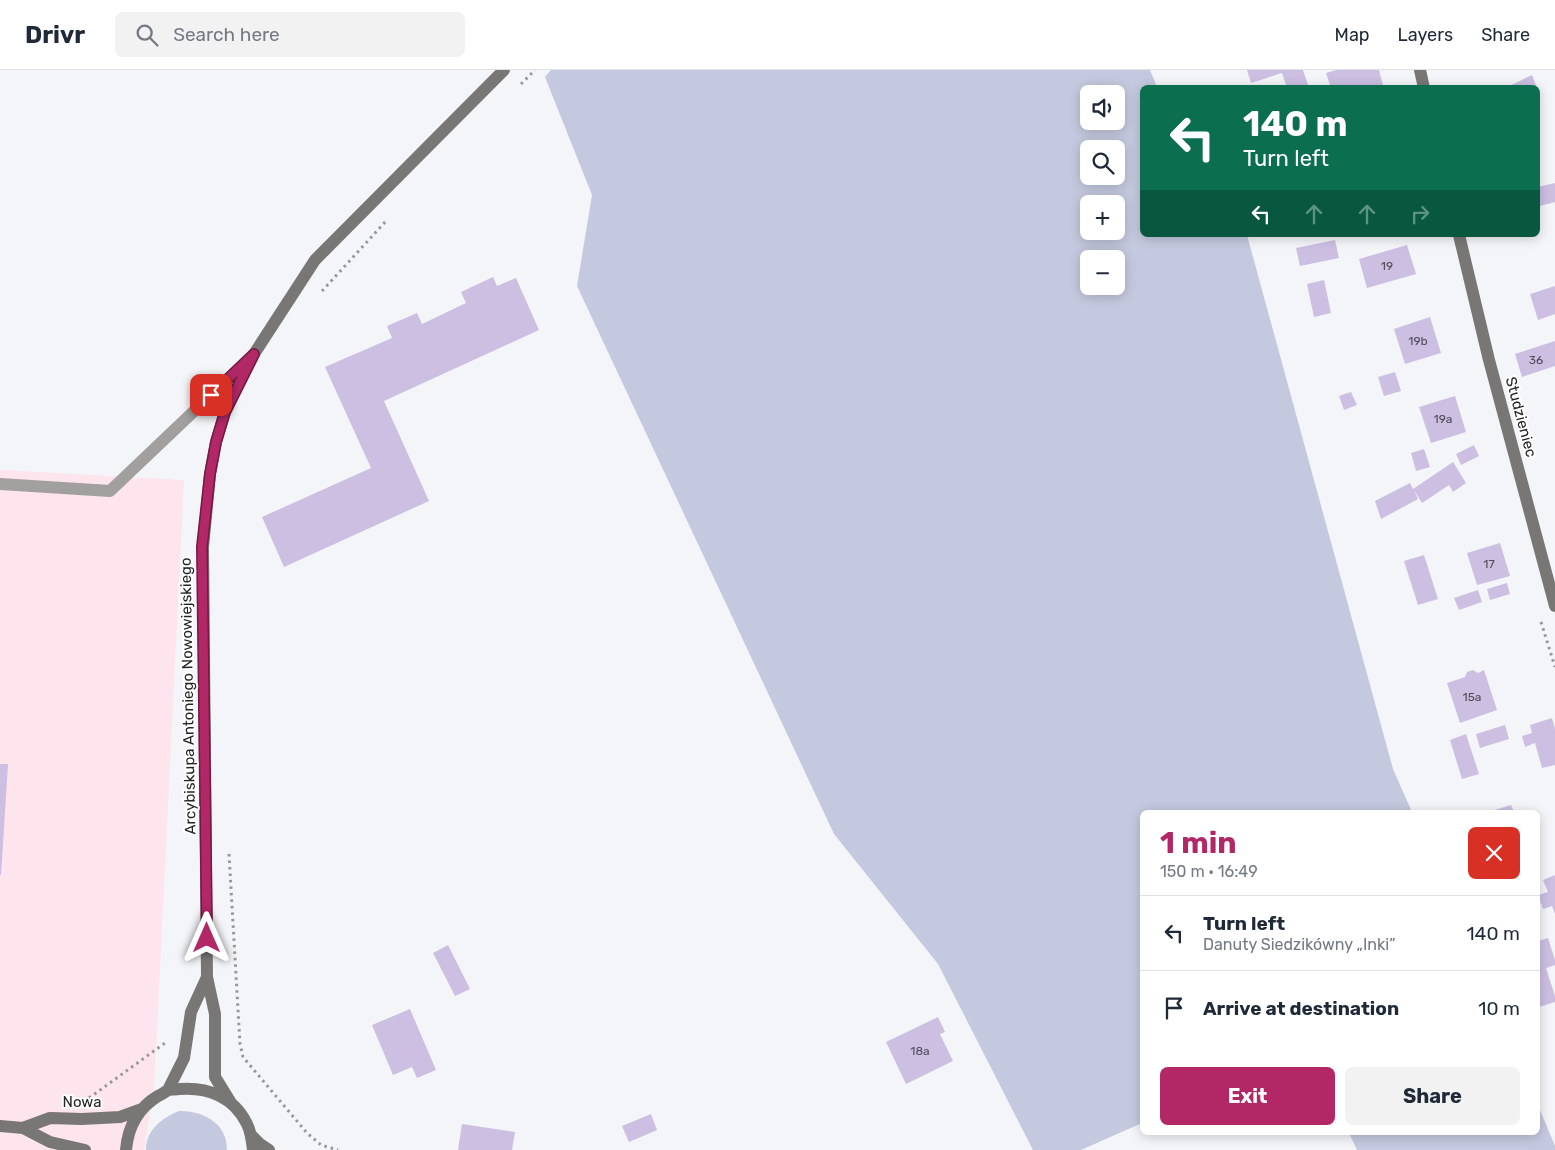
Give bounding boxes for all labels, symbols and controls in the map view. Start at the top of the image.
search box [115,12,465,57]
text: Drivr [25,21,85,49]
icon: search [133,21,161,49]
text: Search here [173,23,280,46]
text: Map [1335,24,1370,46]
text: Layers [1398,24,1453,46]
text: Share [1481,24,1530,46]
map controls [1080,85,1125,295]
button: sound [1080,85,1125,130]
text: 140 m [1243,103,1348,145]
icon: left [1160,105,1225,170]
button: search [1080,140,1125,185]
text: Turn left [1243,145,1329,172]
button: + [1080,195,1125,240]
icon: left [1247,200,1275,228]
icon: ahead [1300,200,1328,228]
icon: ahead [1353,200,1381,228]
icon: right [1406,200,1434,228]
button: − [1080,250,1125,295]
house number: 19 [1381,259,1393,273]
house number: 19b [1408,334,1428,348]
house number: 36 [1529,353,1543,367]
pin [190,374,232,416]
street label: Studzieniec [1502,375,1540,459]
icon: arrive [197,381,225,409]
house number: 19a [1434,412,1452,426]
street label: Arcybiskupa Antoniego Nowowiejskiego [177,557,199,835]
house number: 17 [1483,557,1495,571]
house number: 15a [1463,690,1481,704]
text: 1 min [1160,825,1237,861]
button: close [1468,827,1520,879]
text: 150 m · 16:49 [1160,862,1258,881]
position arrow [180,911,232,963]
text: Turn left [1203,912,1285,935]
icon: left [1160,919,1188,947]
text: 140 m [1466,922,1520,945]
text: Danuty Siedzikówny „Inki” [1203,935,1395,954]
icon: arrive [1160,994,1188,1022]
text: Arrive at destination [1203,997,1399,1020]
text: 10 m [1478,997,1520,1020]
house number: 18a [910,1044,930,1058]
button: Exit [1160,1067,1335,1125]
button: Share [1345,1067,1520,1125]
street label: Nowa [63,1093,101,1111]

